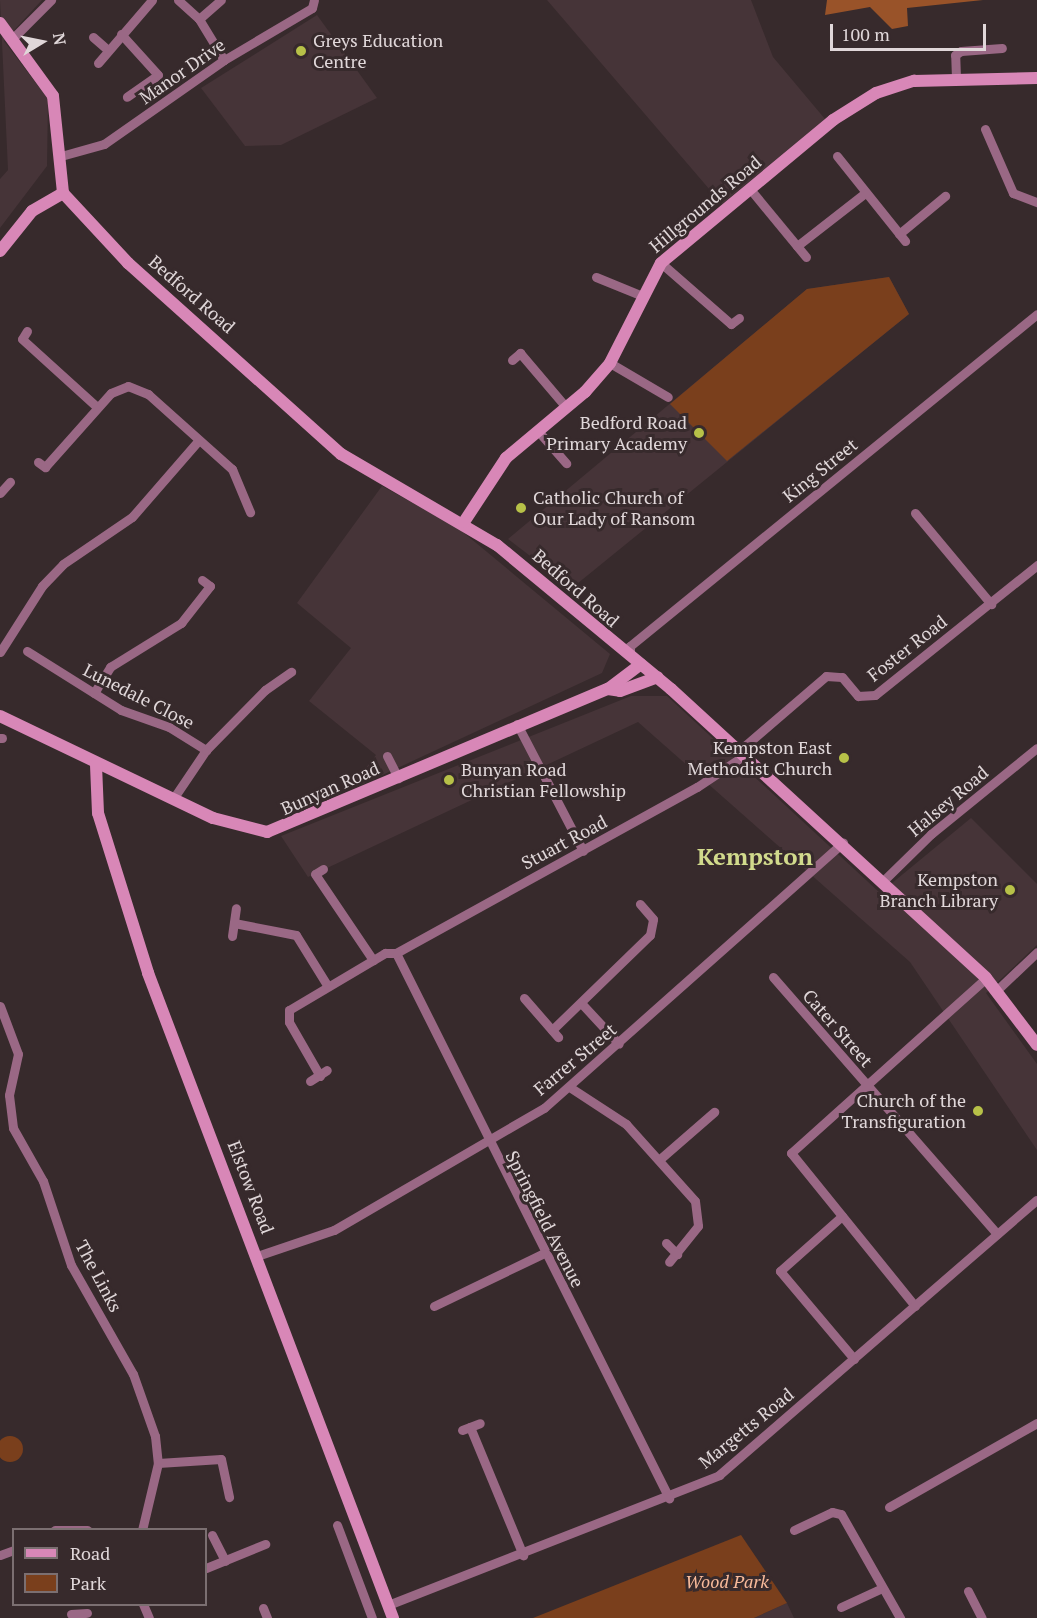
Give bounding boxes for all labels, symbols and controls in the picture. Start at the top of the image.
north arrow [12,12,72,72]
scale bar [833,12,989,50]
text: 100 m [841,22,890,46]
place label: Greys Education Centre [313,30,443,72]
text: N [48,31,72,47]
street label: Manor Drive [135,34,229,108]
marker: Greys Education Centre [294,44,308,58]
street label: Hillgrounds Road [645,151,765,257]
street label: Bedford Road [144,251,240,337]
place label: Bedford Road Primary Academy [546,412,687,454]
marker: Bedford Road Primary Academy [692,426,706,440]
street label: King Street [778,433,862,507]
place label: Catholic Church of Our Lady of Ransom [533,487,695,530]
marker: Catholic Church of Our Lady of Ransom [514,501,528,515]
street label: Bedford Road [528,545,624,631]
street label: Foster Road [863,610,951,686]
street label: Lunedale Close [80,659,198,733]
place label: Kempston East Methodist Church [688,737,832,780]
marker: Kempston East Methodist Church [837,751,851,765]
street label: Bunyan Road [277,757,383,819]
place label: Bunyan Road Christian Fellowship [461,759,626,802]
street label: Halsey Road [904,761,992,841]
marker: Bunyan Road Christian Fellowship [442,773,456,787]
street label: Stuart Road [517,810,611,874]
district label: Kempston [697,843,813,871]
place label: Kempston Branch Library [879,869,998,912]
marker: Kempston Branch Library [1003,883,1017,897]
street label: Cater Street [798,985,878,1071]
street label: Farrer Street [529,1018,621,1100]
place label: Church of the Transfiguration [842,1090,966,1132]
marker: Church of the Transfiguration [971,1104,985,1118]
street label: Elstow Road [223,1138,279,1236]
street label: Springfield Avenue [501,1147,589,1291]
street label: The Links [71,1236,127,1316]
street label: Margetts Road [694,1383,798,1473]
legend [12,1528,207,1606]
text: Road [70,1541,110,1565]
park label: Wood Park [685,1570,769,1592]
text: Park [70,1571,106,1595]

